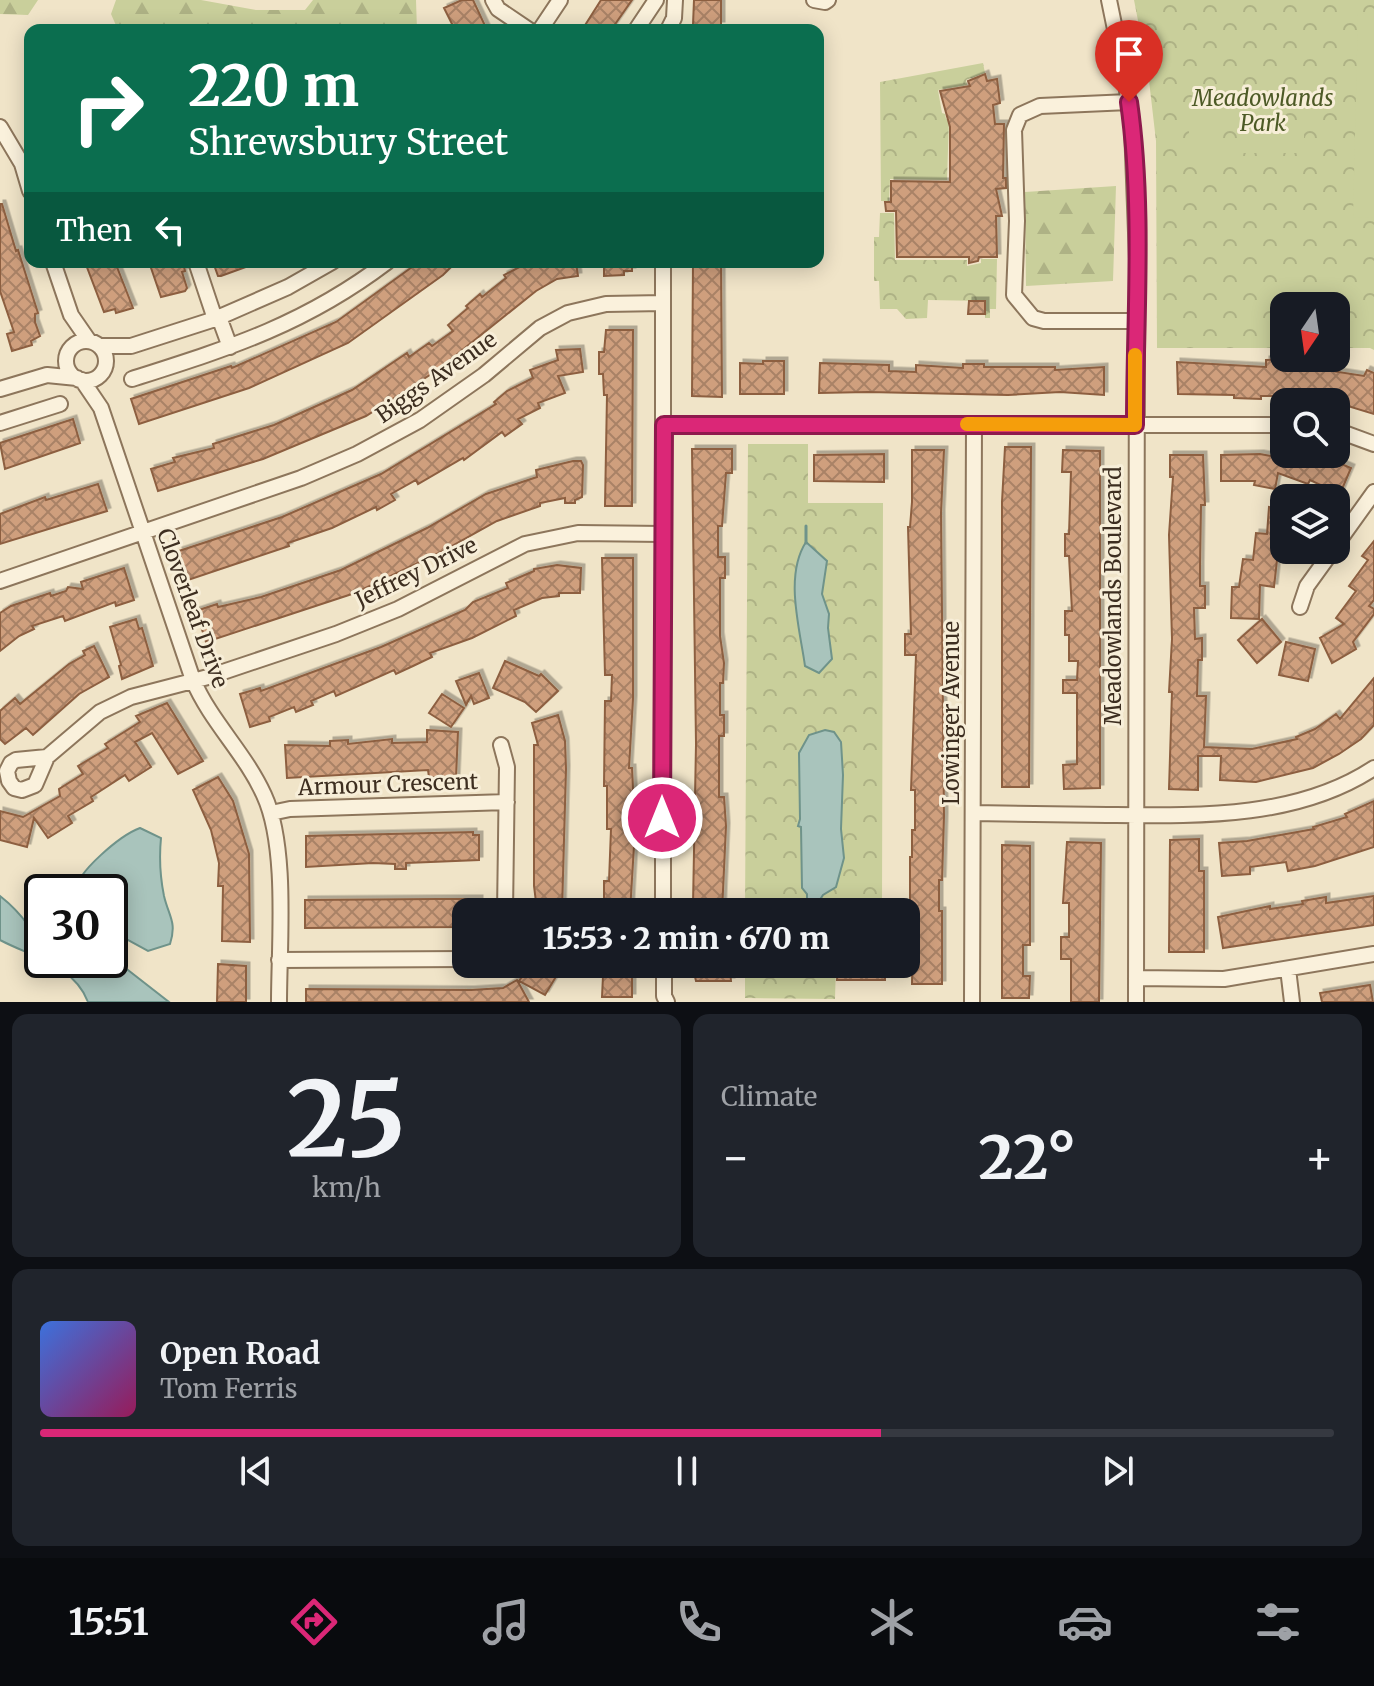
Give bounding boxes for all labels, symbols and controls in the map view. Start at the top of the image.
pin [1095,20,1163,102]
icon: arrive [1107,32,1151,76]
text: 220 m [188,51,359,121]
icon: right [56,56,160,160]
park label: Meadowlands Park [1192,84,1333,137]
text: Shrewsbury Street [188,120,508,165]
icon: left [148,208,192,252]
text: Then [56,211,132,249]
north arrow [1270,292,1350,372]
map controls [1270,292,1350,564]
street label: Biggs Avenue [370,325,502,429]
button: search [1270,388,1350,468]
street label: Meadowlands Boulevard [1099,467,1127,725]
button: layers [1270,484,1350,564]
street label: Cloverleaf Drive [151,524,235,692]
street label: Jeffrey Drive [350,530,482,614]
street label: Lowinger Avenue [937,621,965,805]
street label: Armour Crescent [297,767,479,801]
position arrow [620,776,704,860]
speed limit sign: 30 [24,874,128,978]
text: 15:53 · 2 min · 670 m [543,919,829,957]
text: 25 [287,1054,406,1184]
text: Climate [721,1080,817,1113]
text: 22° [979,1120,1076,1195]
text: − [721,1130,750,1185]
text: + [1305,1130,1334,1185]
text: km/h [312,1171,381,1204]
text: Open Road [160,1334,320,1372]
text: Tom Ferris [160,1372,298,1405]
icon: previous [234,1449,278,1493]
icon: pause [665,1449,709,1493]
icon: next [1096,1449,1140,1493]
icon: directions [286,1594,342,1650]
icon: music [478,1594,534,1650]
icon: phone [671,1594,727,1650]
icon: climate [864,1594,920,1650]
icon: car [1057,1594,1113,1650]
icon: filters [1250,1594,1306,1650]
text: 15:51 [68,1600,149,1645]

